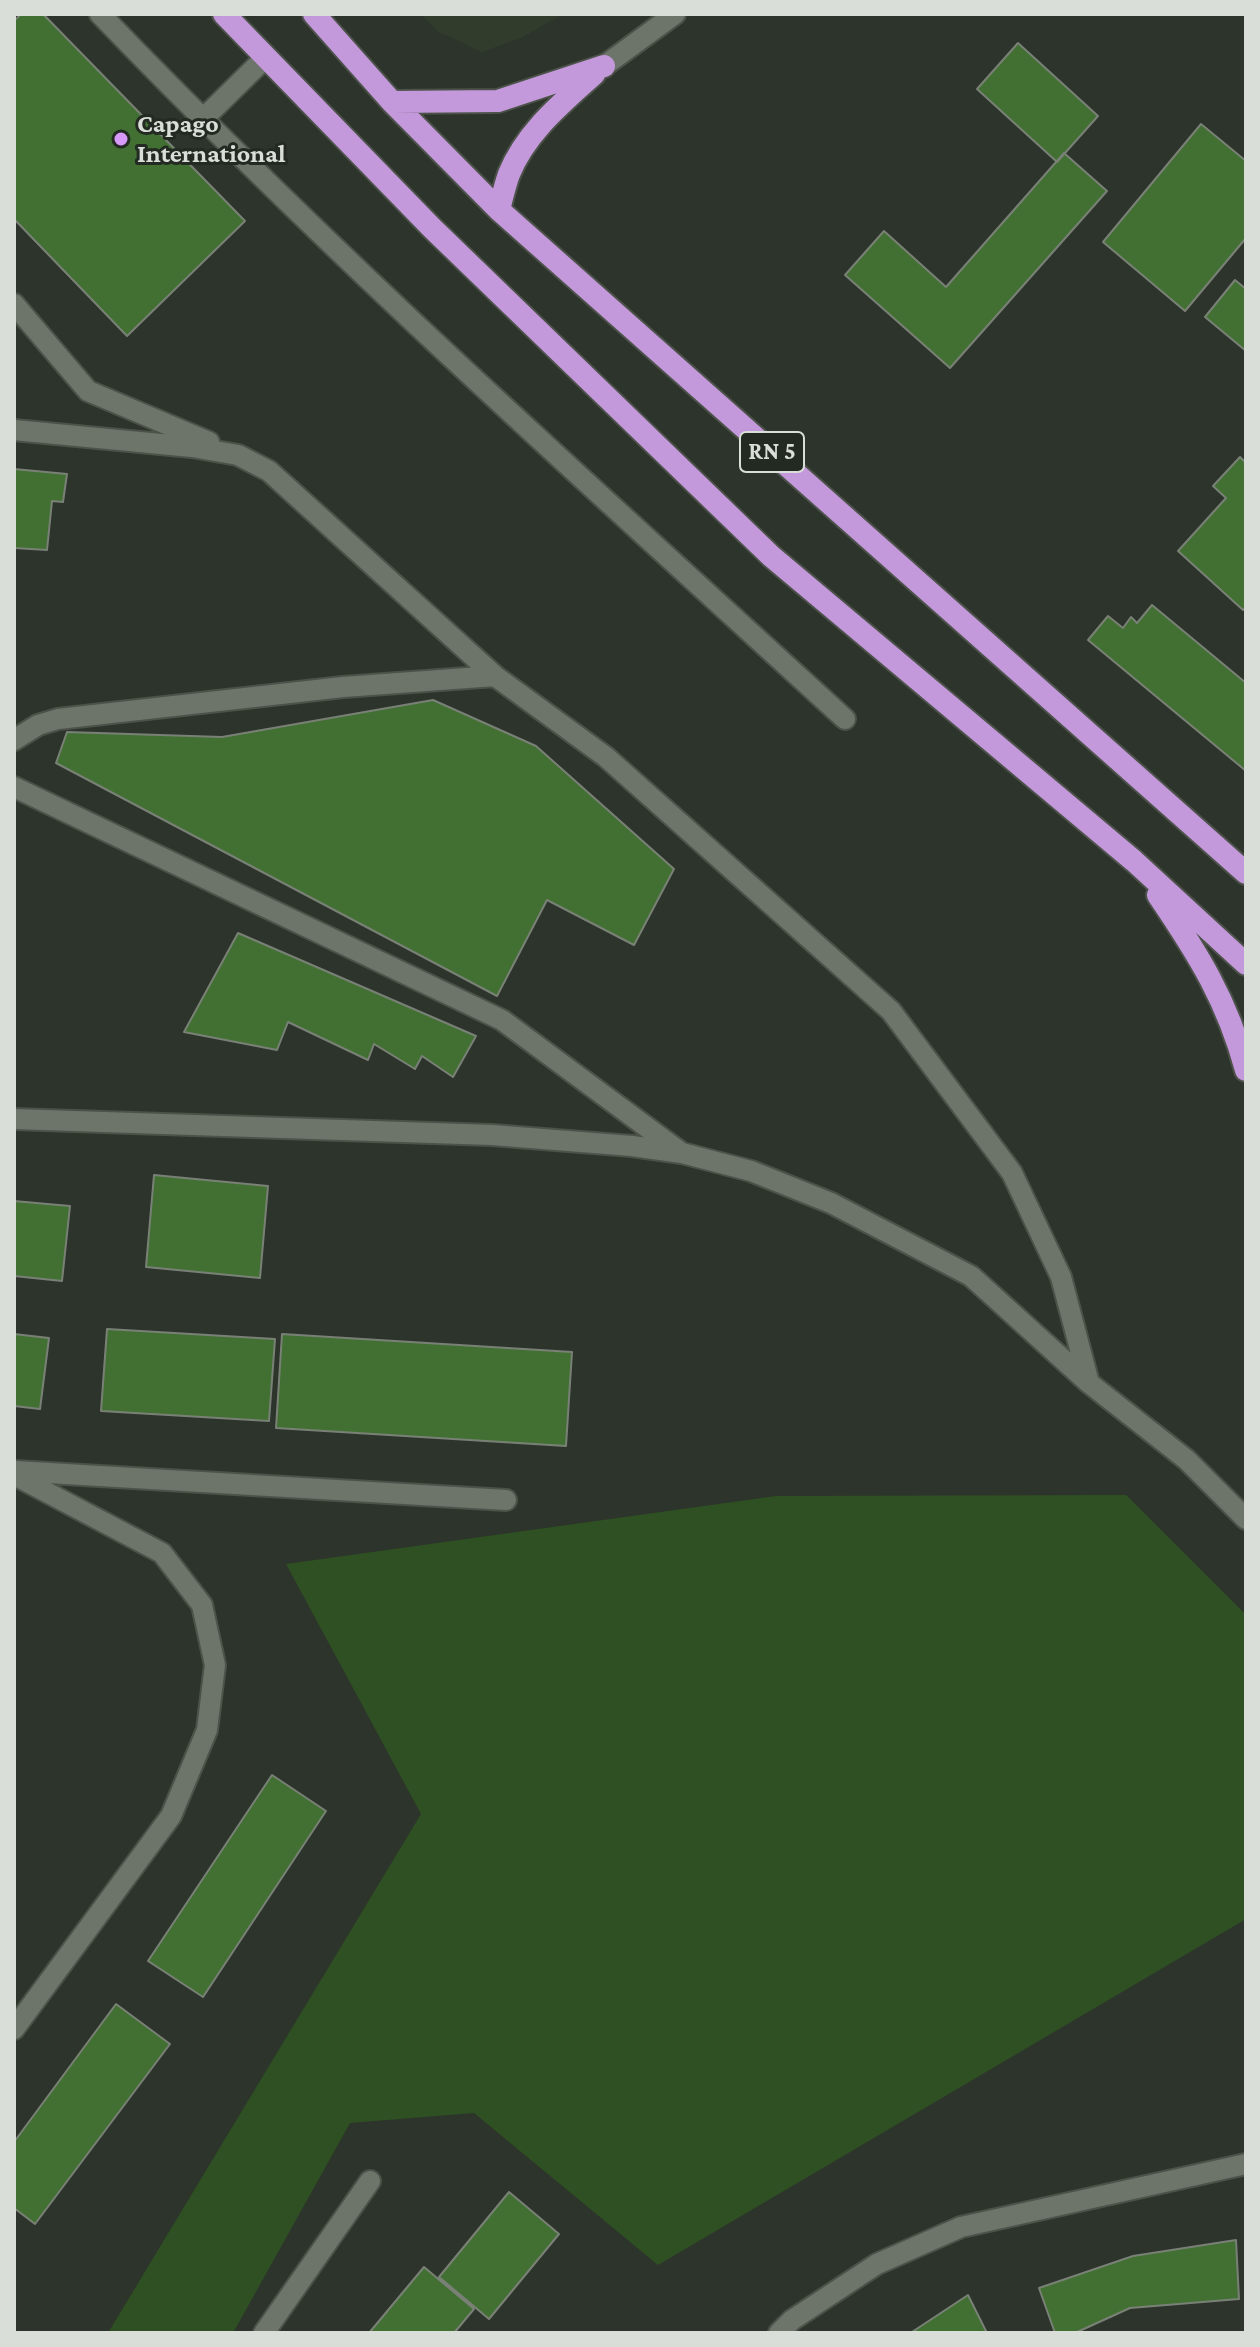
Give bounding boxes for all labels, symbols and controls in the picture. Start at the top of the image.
place label: Capago International [137,108,285,170]
marker: Capago International [112,130,130,148]
road number: RN 5 [740,432,804,472]

